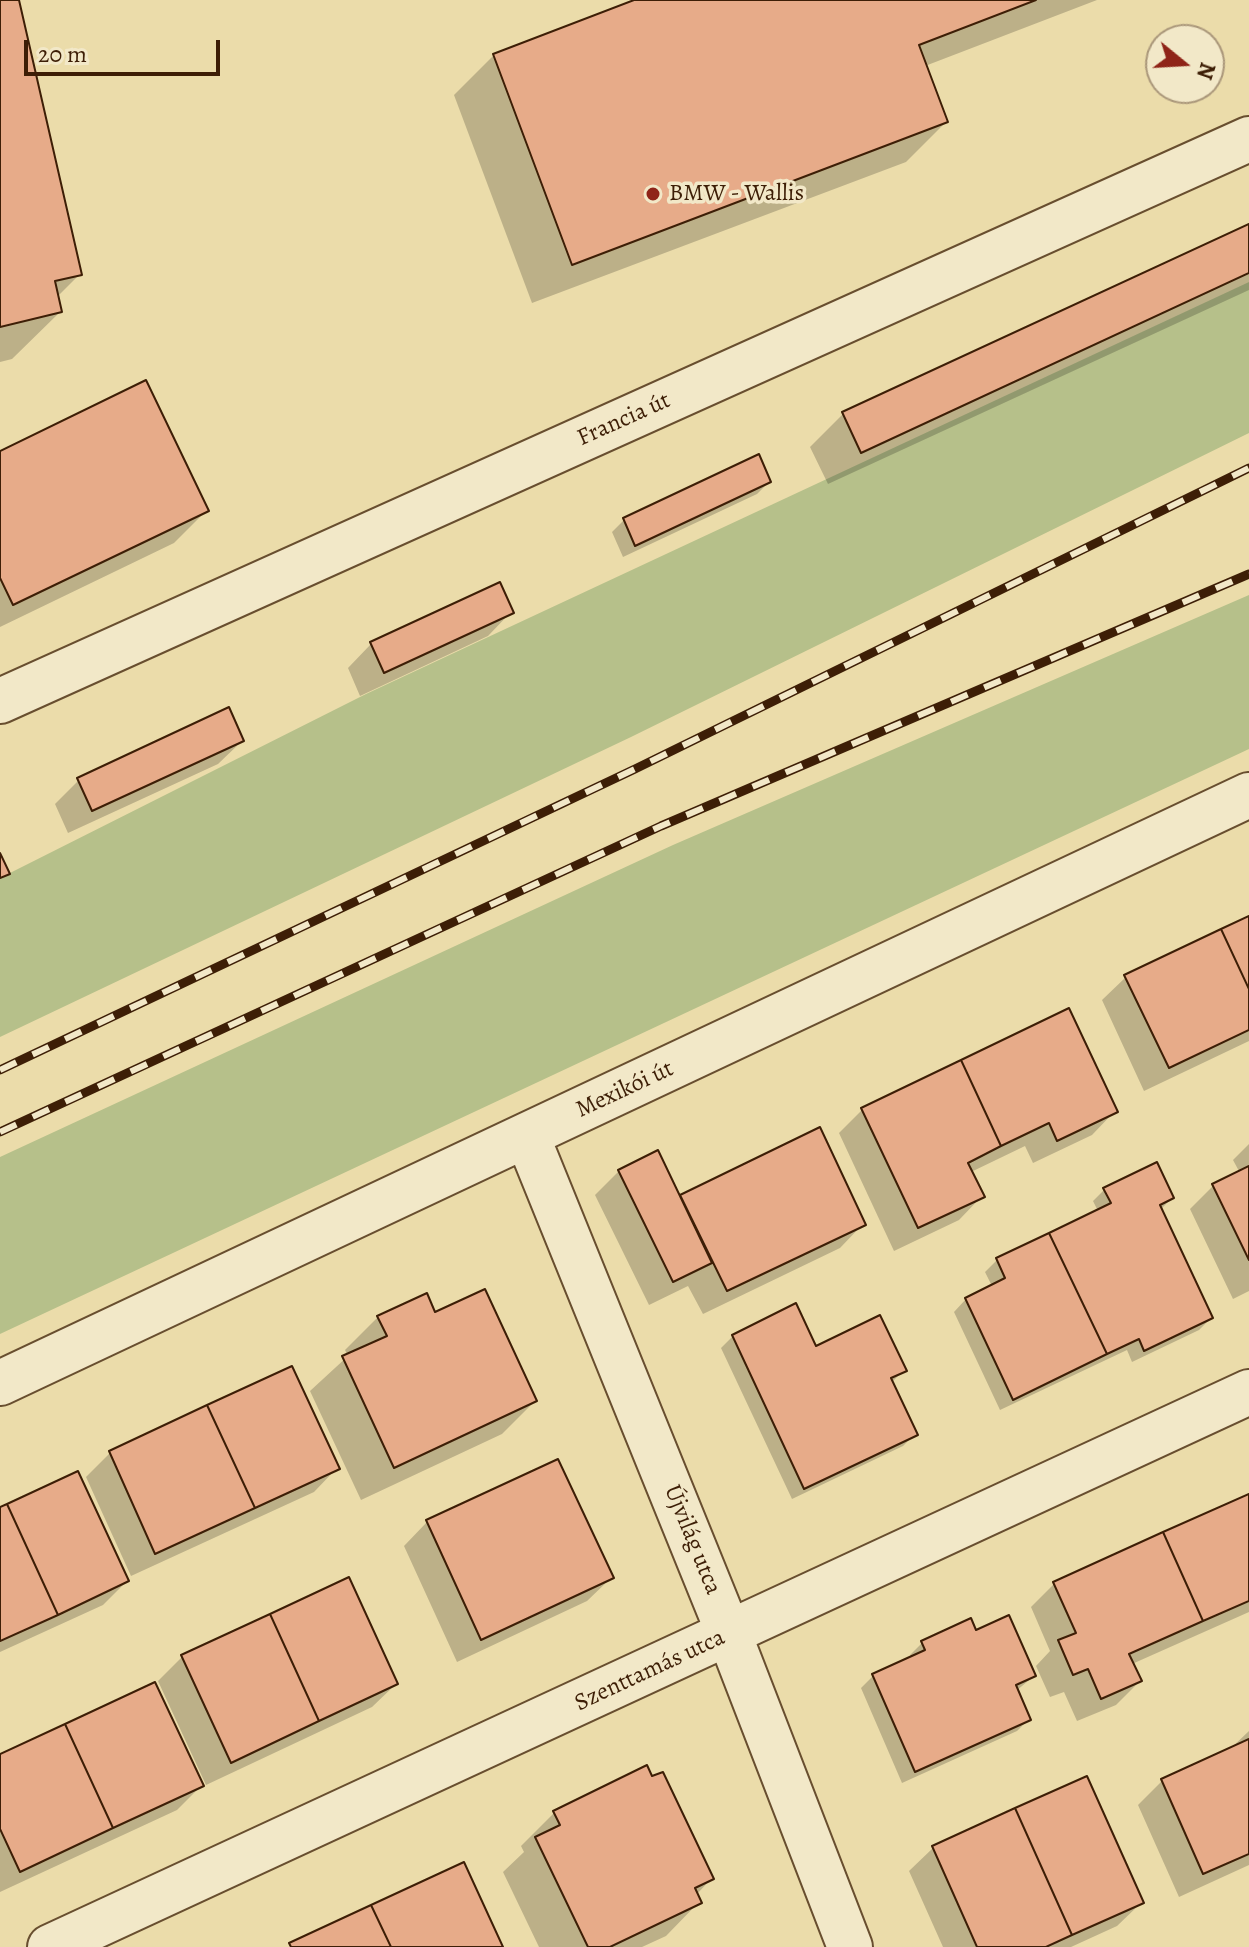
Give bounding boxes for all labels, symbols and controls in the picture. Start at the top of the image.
scale bar [28,24,224,74]
north arrow [1145,24,1225,104]
text: 20 m [38,38,87,70]
text: N [1189,59,1223,83]
place label: BMW - Wallis [669,180,804,208]
marker: BMW - Wallis [644,185,662,203]
street label: Francia út [573,387,675,453]
street label: Mexikói út [572,1055,678,1125]
street label: Újvilág utca [657,1481,727,1599]
street label: Szenttamás utca [570,1624,730,1718]

